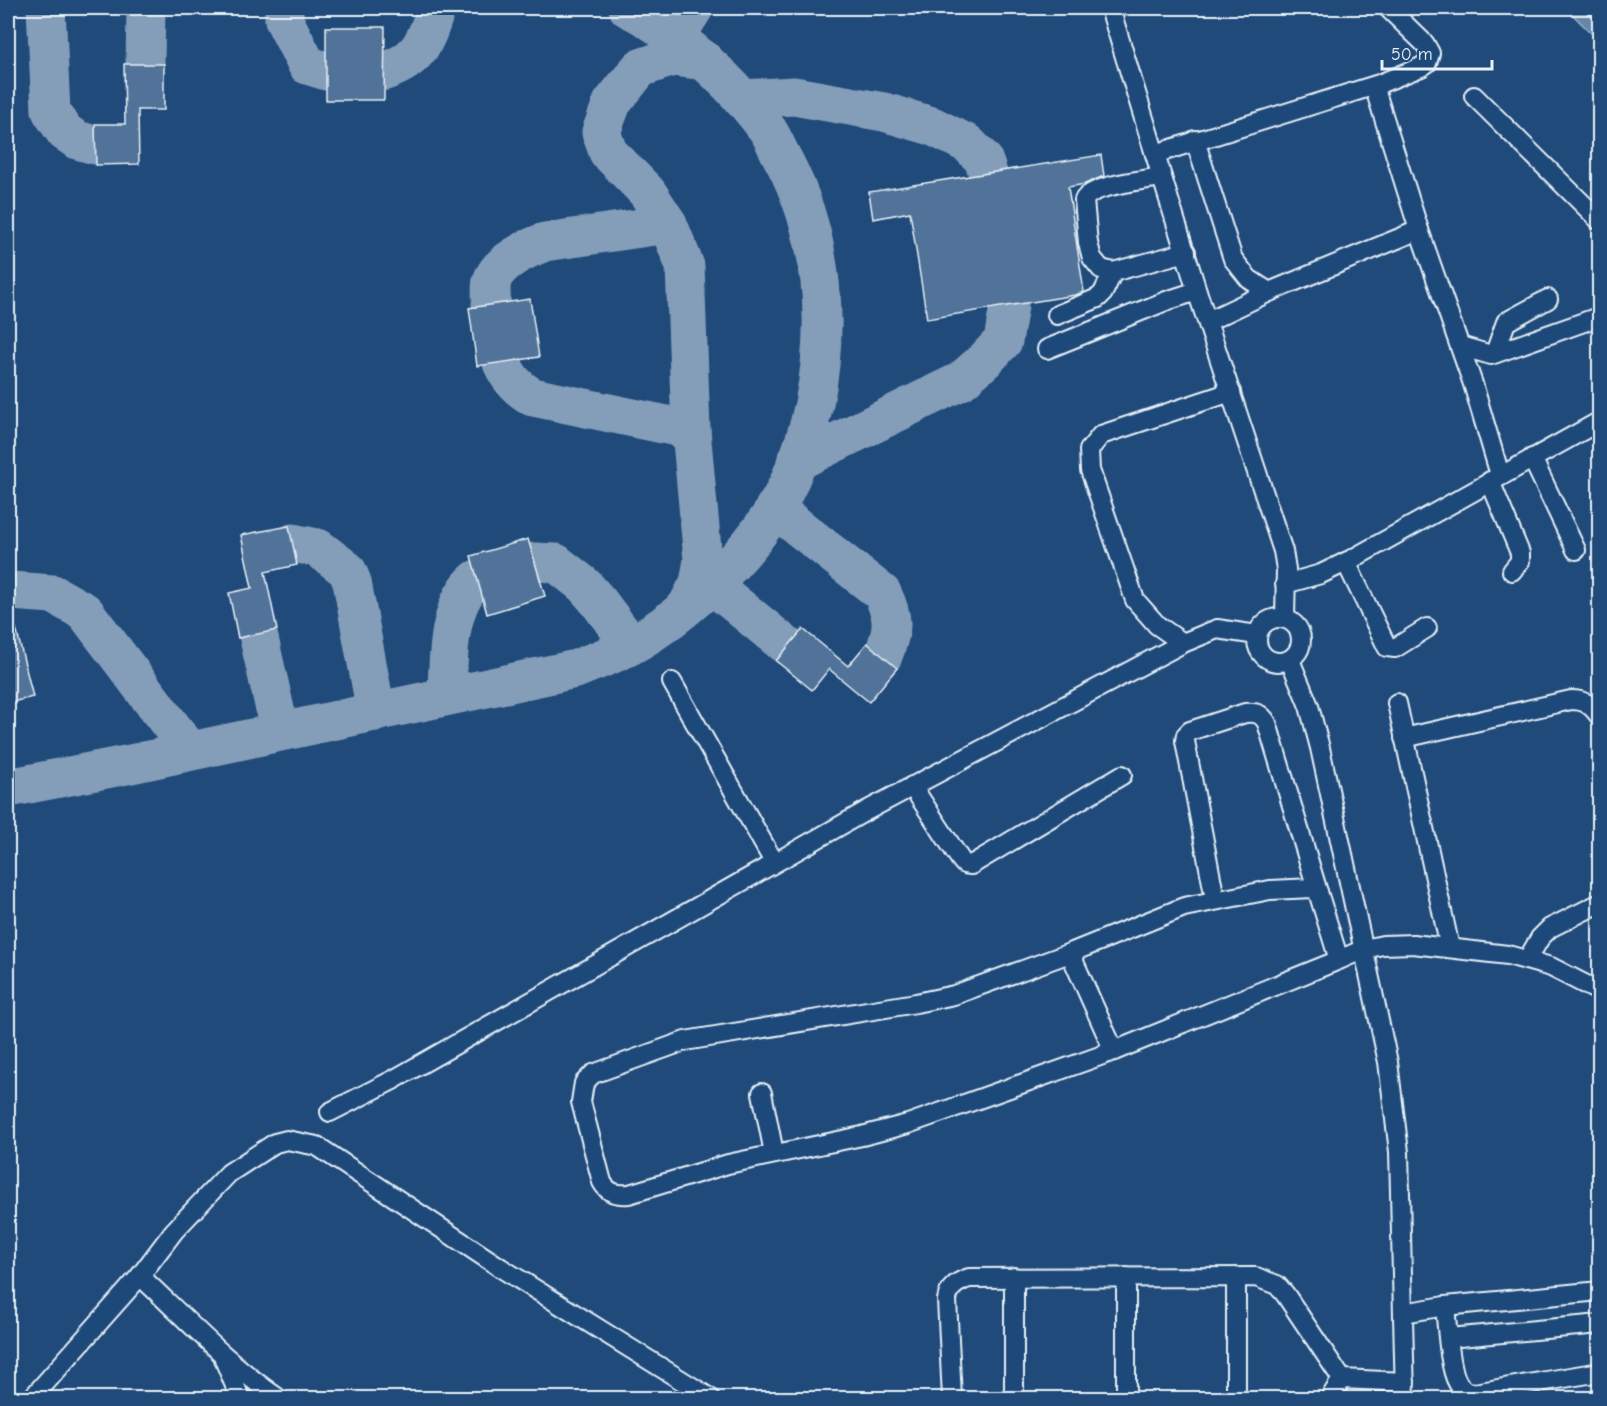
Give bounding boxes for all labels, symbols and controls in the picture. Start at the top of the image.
scale bar [1382,33,1492,71]
text: 50 m [1391,44,1433,65]

